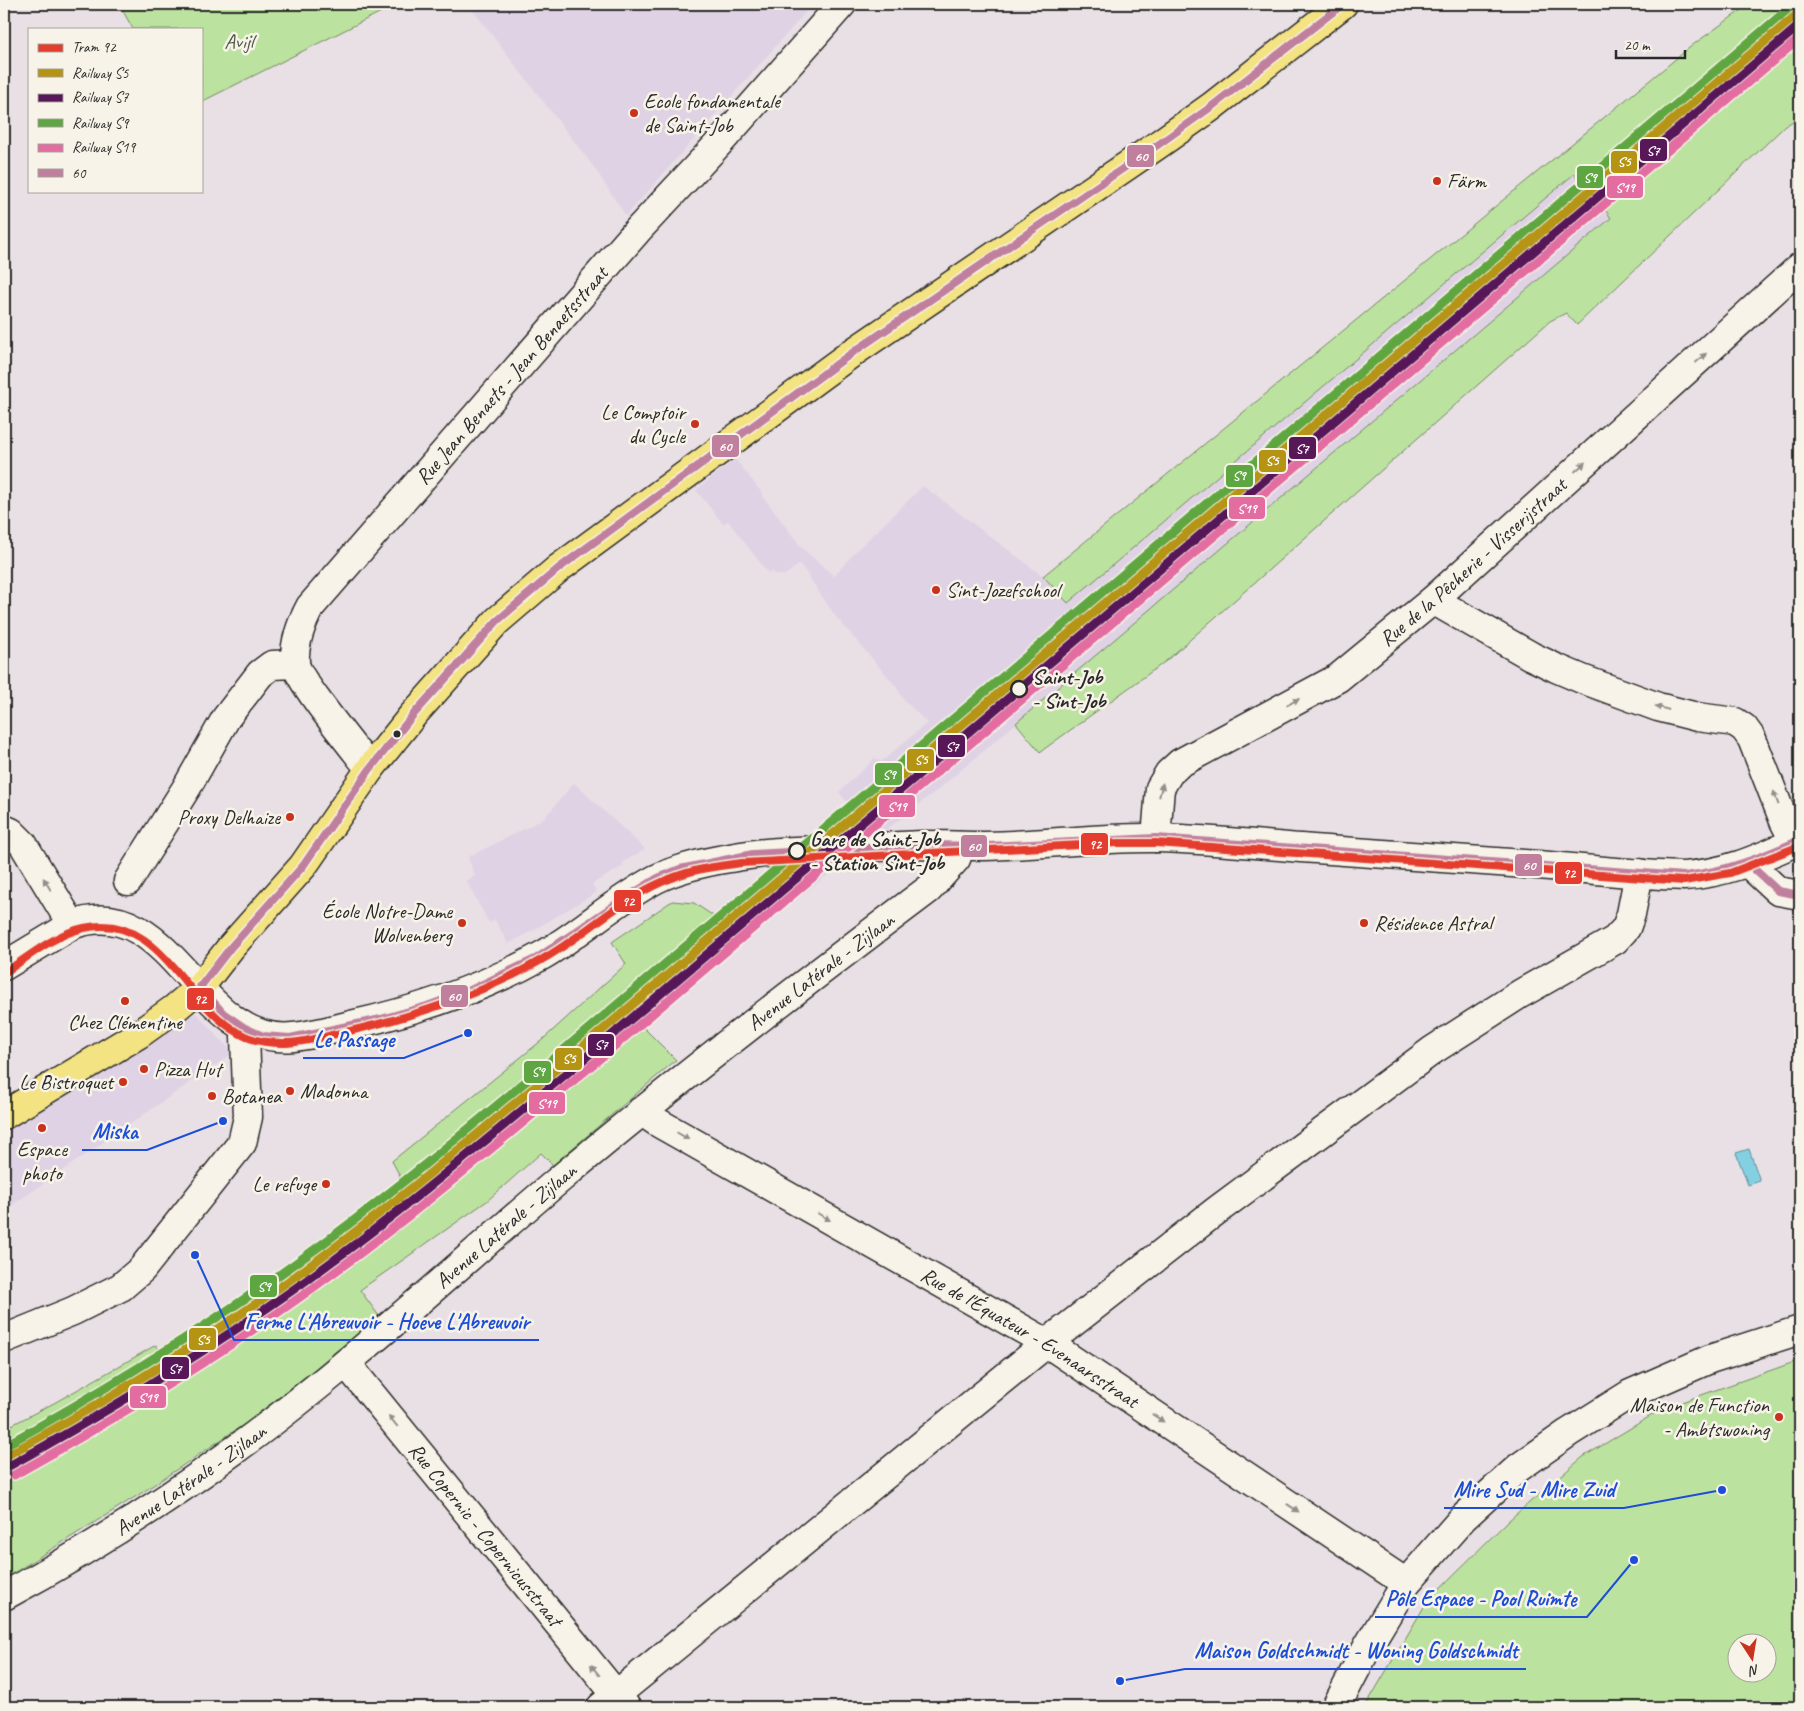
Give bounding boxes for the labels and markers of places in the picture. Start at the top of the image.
place label: Ecole fondamentale de Saint-Job [644,88,782,138]
marker: Ecole fondamentale de Saint-Job [628,107,640,119]
place label: Färm [1447,168,1487,194]
marker: Färm [1431,175,1443,187]
place label: Le Comptoir du Cycle [601,399,687,449]
marker: Le Comptoir du Cycle [689,418,701,430]
place label: Sint-Jozefschool [946,577,1063,603]
marker: Sint-Jozefschool [930,584,942,596]
place label: Saint-Job - Sint-Job [1032,664,1107,714]
marker: Saint-Job - Sint-Job [1010,680,1028,698]
unlabelled marker [392,729,402,739]
place label: Proxy Delhaize [178,804,281,830]
marker: Proxy Delhaize [284,811,296,823]
place label: Gare de Saint-Job - Station Sint-Job [810,826,946,876]
marker: Gare de Saint-Job - Station Sint-Job [788,842,806,860]
place label: École Notre-Dame Wolvenberg [322,898,454,948]
place label: Résidence Astral [1374,910,1495,936]
marker: École Notre-Dame Wolvenberg [456,917,468,929]
marker: Résidence Astral [1358,917,1370,929]
marker: Chez Clémentine [119,995,131,1007]
place label: Chez Clémentine [68,1009,183,1035]
callout: Le Passage [303,1021,404,1058]
place label: Pizza Hut [154,1056,224,1082]
marker: Pizza Hut [138,1063,150,1075]
place label: Le Bistroquet [19,1069,115,1095]
marker: Le Bistroquet [117,1076,129,1088]
place label: Madonna [300,1078,370,1104]
place label: Botanea [222,1083,283,1109]
marker: Madonna [284,1085,296,1097]
marker: Botanea [206,1090,218,1102]
callout: Miska [82,1113,147,1150]
marker: Espace photo [36,1122,48,1134]
place label: Espace photo [17,1136,68,1186]
place label: Le refuge [253,1171,318,1197]
marker: Le refuge [320,1178,332,1190]
callout: Ferme L'Abreuvoir - Hoeve L'Abreuvoir [234,1303,539,1340]
place label: Maison de Function - Ambtswoning [1630,1392,1771,1442]
marker: Maison de Function - Ambtswoning [1773,1411,1785,1423]
callout: Mire Sud - Mire Zuid [1444,1471,1624,1508]
callout: Pôle Espace - Pool Ruimte [1375,1580,1587,1617]
callout: Maison Goldschmidt - Woning Goldschmidt [1185,1632,1526,1669]

